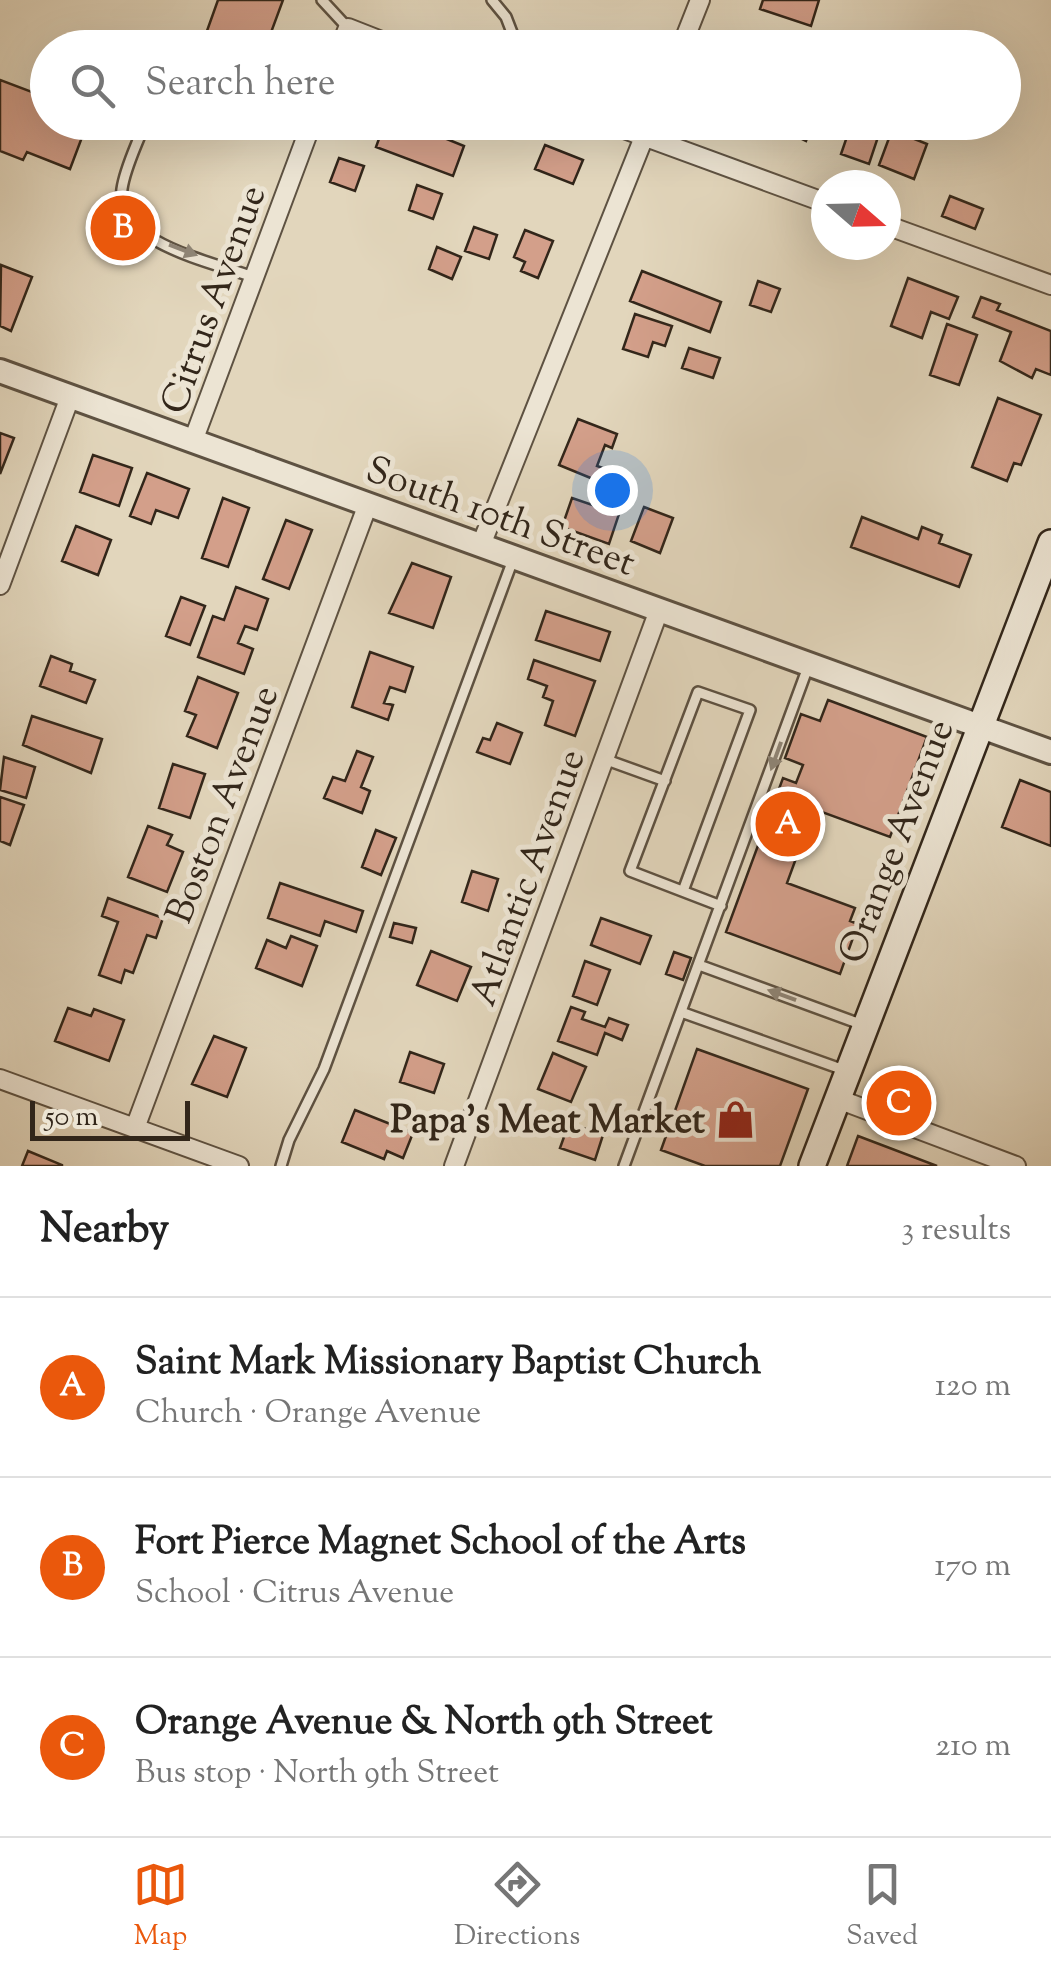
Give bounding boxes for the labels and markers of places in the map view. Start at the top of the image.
pin: B [90,190,156,266]
pin: A [756,786,820,862]
pin: C [866,1066,932,1140]
place label: Papa's Meat Market [390,1096,705,1150]
shop icon: Papa's Meat Market [714,1098,756,1140]

